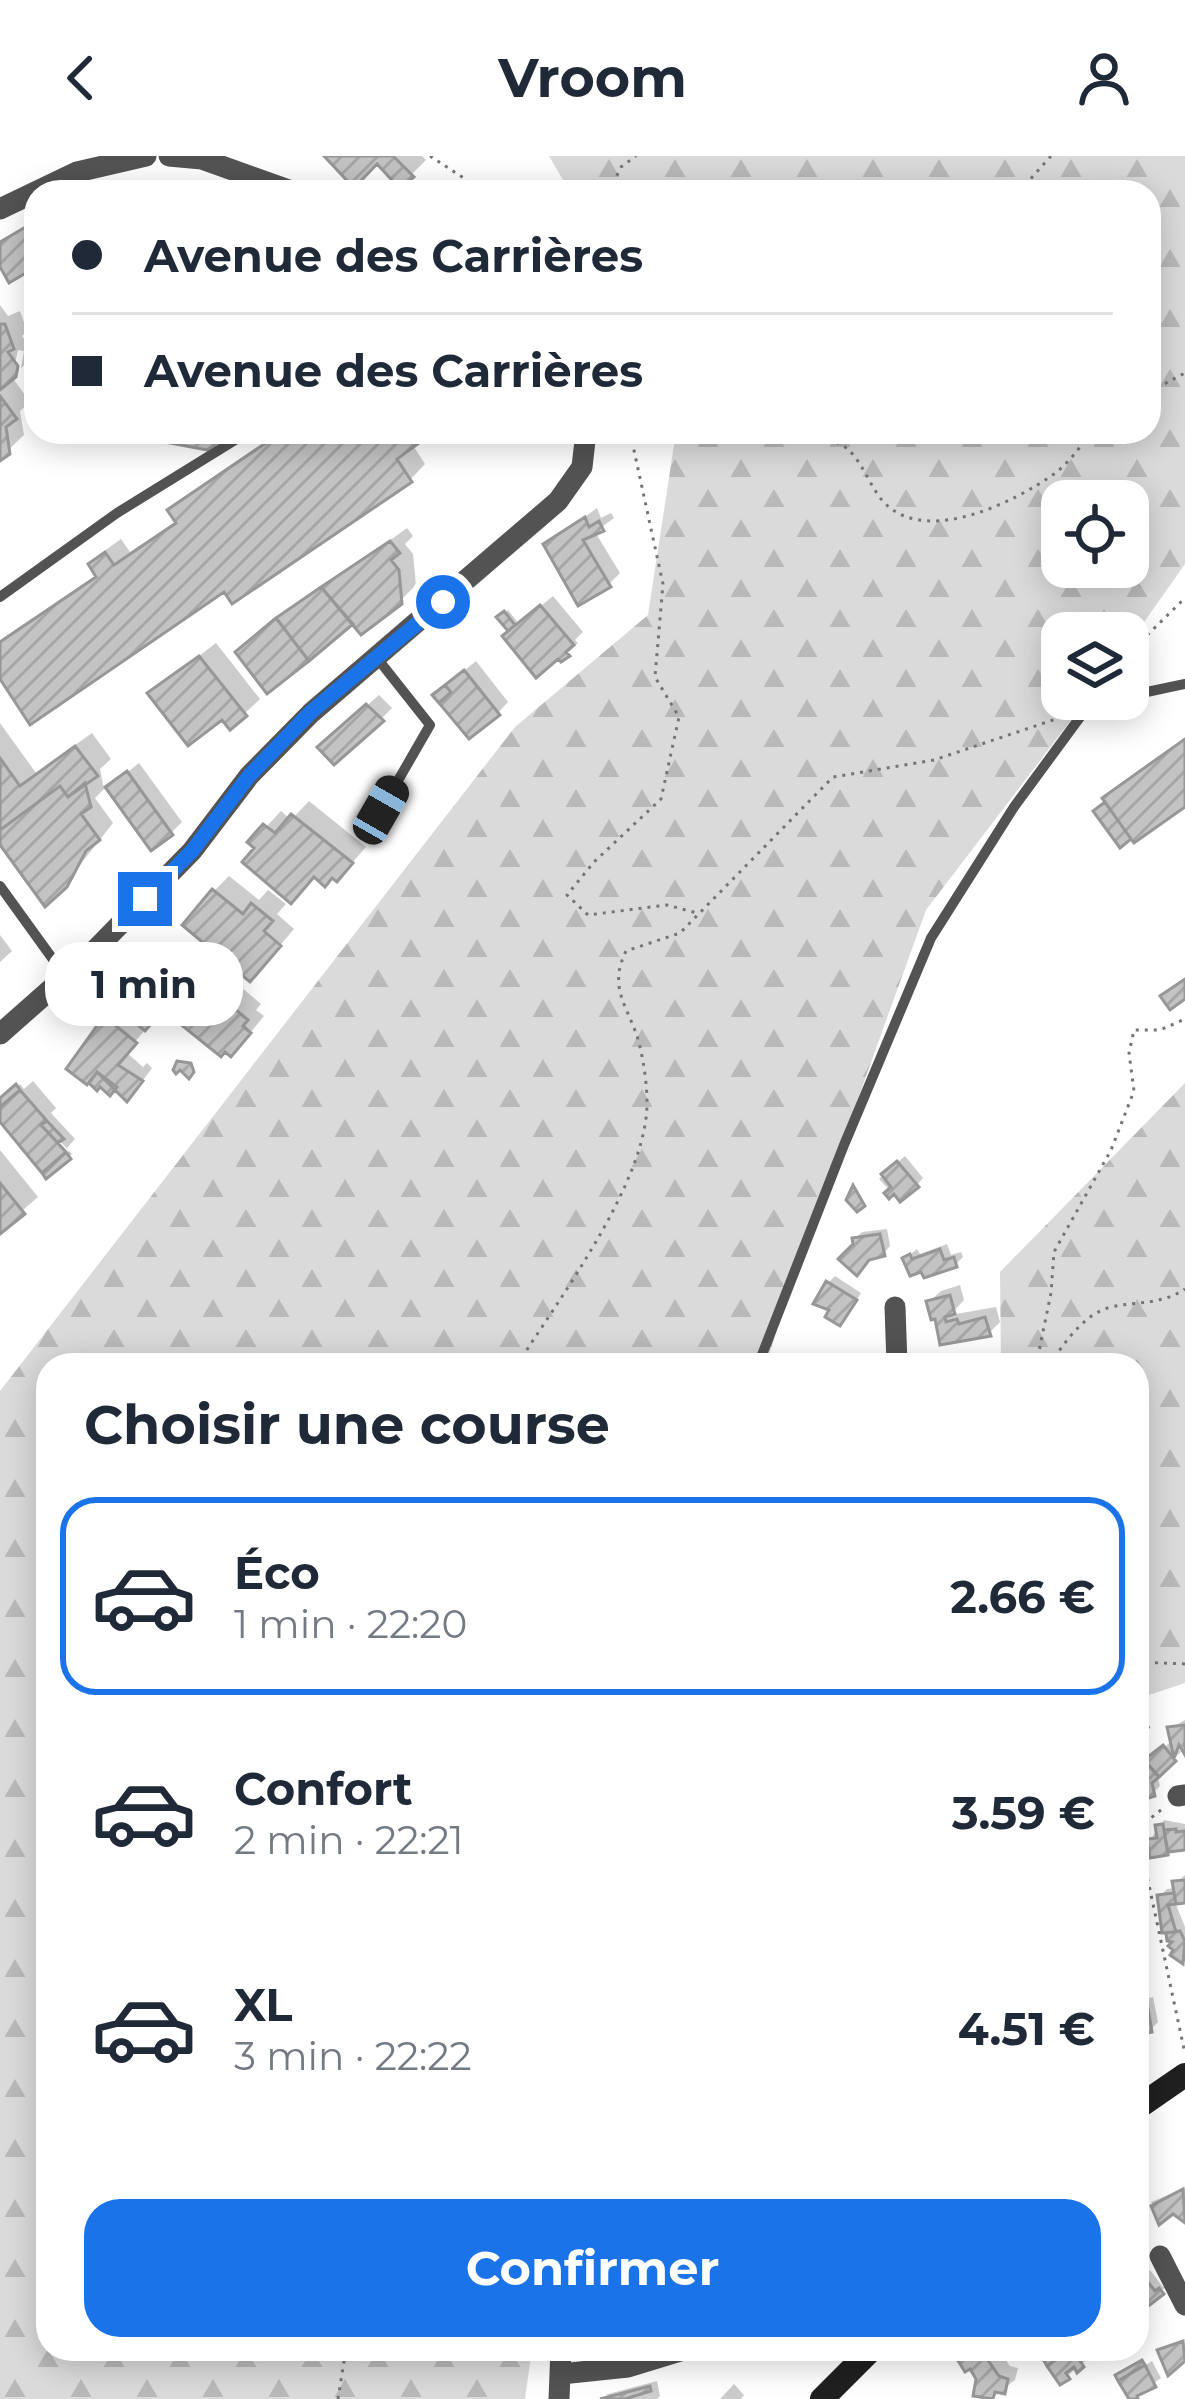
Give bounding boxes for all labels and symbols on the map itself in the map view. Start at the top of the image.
route start [416,575,470,629]
car [347,770,415,850]
route end [118,872,172,926]
callout: 1 min [46,941,244,1025]

